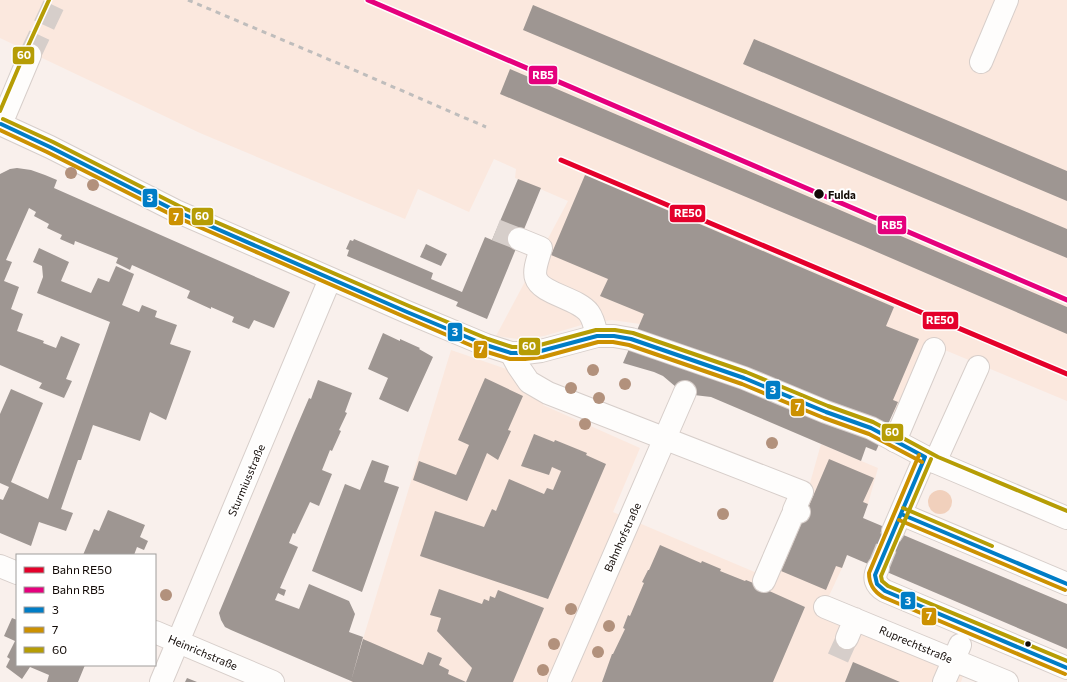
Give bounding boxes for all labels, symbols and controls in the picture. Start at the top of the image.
line badge: 60 [12,46,35,65]
text: 60 [17,48,31,61]
line badge: RB5 [528,65,558,85]
text: RB5 [532,68,554,81]
marker: Fulda [812,187,826,201]
line badge: 3 [142,188,158,208]
place label: Fulda [828,188,856,201]
text: 3 [147,191,153,204]
line badge: RE50 [669,204,706,223]
text: RE50 [674,206,702,219]
line badge: 7 [168,207,184,226]
line badge: 60 [191,207,214,226]
text: 60 [195,209,209,222]
text: 7 [173,210,179,223]
line badge: RB5 [877,215,907,235]
text: RB5 [881,218,903,231]
line badge: RE50 [922,311,959,330]
text: RE50 [926,313,954,326]
line badge: 3 [447,322,463,342]
text: 3 [452,325,458,338]
line badge: 60 [518,337,541,356]
text: 60 [522,339,536,352]
line badge: 7 [473,340,488,359]
text: 7 [478,342,484,355]
line badge: 3 [765,380,781,400]
text: 3 [770,383,776,396]
line badge: 7 [790,398,805,417]
text: 7 [795,400,801,413]
line badge: 60 [881,423,904,442]
text: 60 [885,425,899,438]
street label: Sturmiusstraße [225,442,267,518]
street label: Bahnhofstraße [601,500,643,574]
legend [16,554,156,666]
text: Bahn RE50 [52,562,112,576]
text: Bahn RB5 [52,582,105,596]
line badge: 3 [900,591,916,610]
text: 3 [905,594,911,607]
text: 3 [52,602,59,616]
line badge: 7 [921,607,937,626]
text: 7 [926,609,932,622]
text: 7 [52,622,58,636]
street label: Ruprechtstraße [877,623,955,665]
street label: Heinrichstraße [166,632,240,673]
unlabelled marker [1023,639,1033,649]
text: 60 [52,642,67,656]

